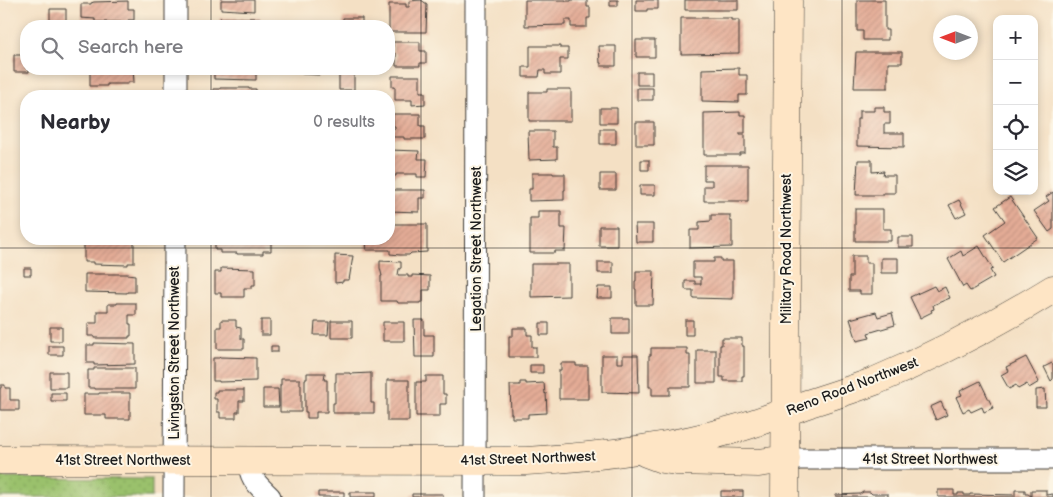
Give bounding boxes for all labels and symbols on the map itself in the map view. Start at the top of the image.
north arrow [933,15,978,60]
street label: Legation Street Northwest [468,166,485,332]
street label: Military Road Northwest [778,173,795,324]
street label: Livingston Street Northwest [166,265,183,440]
street label: Reno Road Northwest [784,353,921,419]
street label: 41st Street Northwest [460,448,597,469]
street label: 41st Street Northwest [862,451,998,468]
street label: 41st Street Northwest [55,452,191,469]

